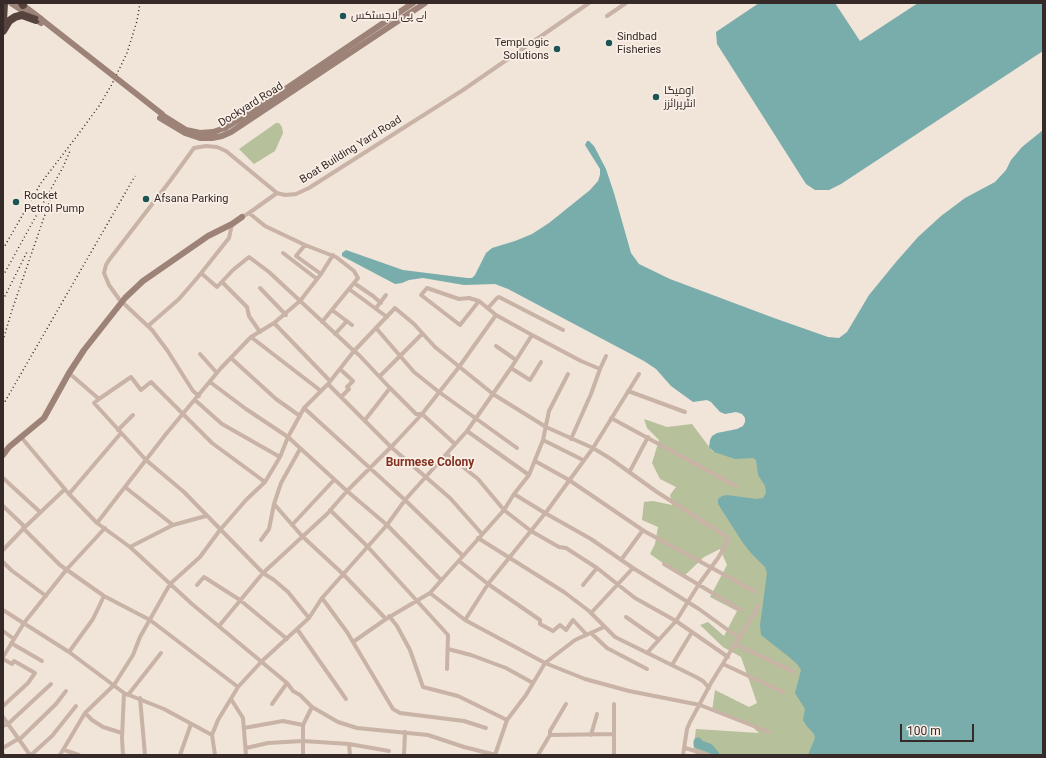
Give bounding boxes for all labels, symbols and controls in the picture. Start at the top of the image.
place label: اے پی لاجسٹکس [351,9,427,23]
marker: اے پی لاجسٹکس [338,11,348,21]
place label: Sindbad Fisheries [617,30,661,56]
place label: TempLogic Solutions [495,36,549,62]
marker: Sindbad Fisheries [604,38,614,48]
marker: TempLogic Solutions [552,44,562,54]
street label: Dockyard Road [216,80,286,130]
place label: اومیگا انٹرپرائزز [664,84,696,110]
marker: اومیگا انٹرپرائزز [651,92,661,102]
street label: Boat Building Yard Road [298,113,404,187]
place label: Rocket Petrol Pump [24,189,84,215]
place label: Afsana Parking [154,192,229,206]
marker: Afsana Parking [141,194,151,204]
marker: Rocket Petrol Pump [11,197,21,207]
district label: Burmese Colony [386,456,474,470]
scale bar [902,716,976,742]
text: 100 m [907,724,941,738]

